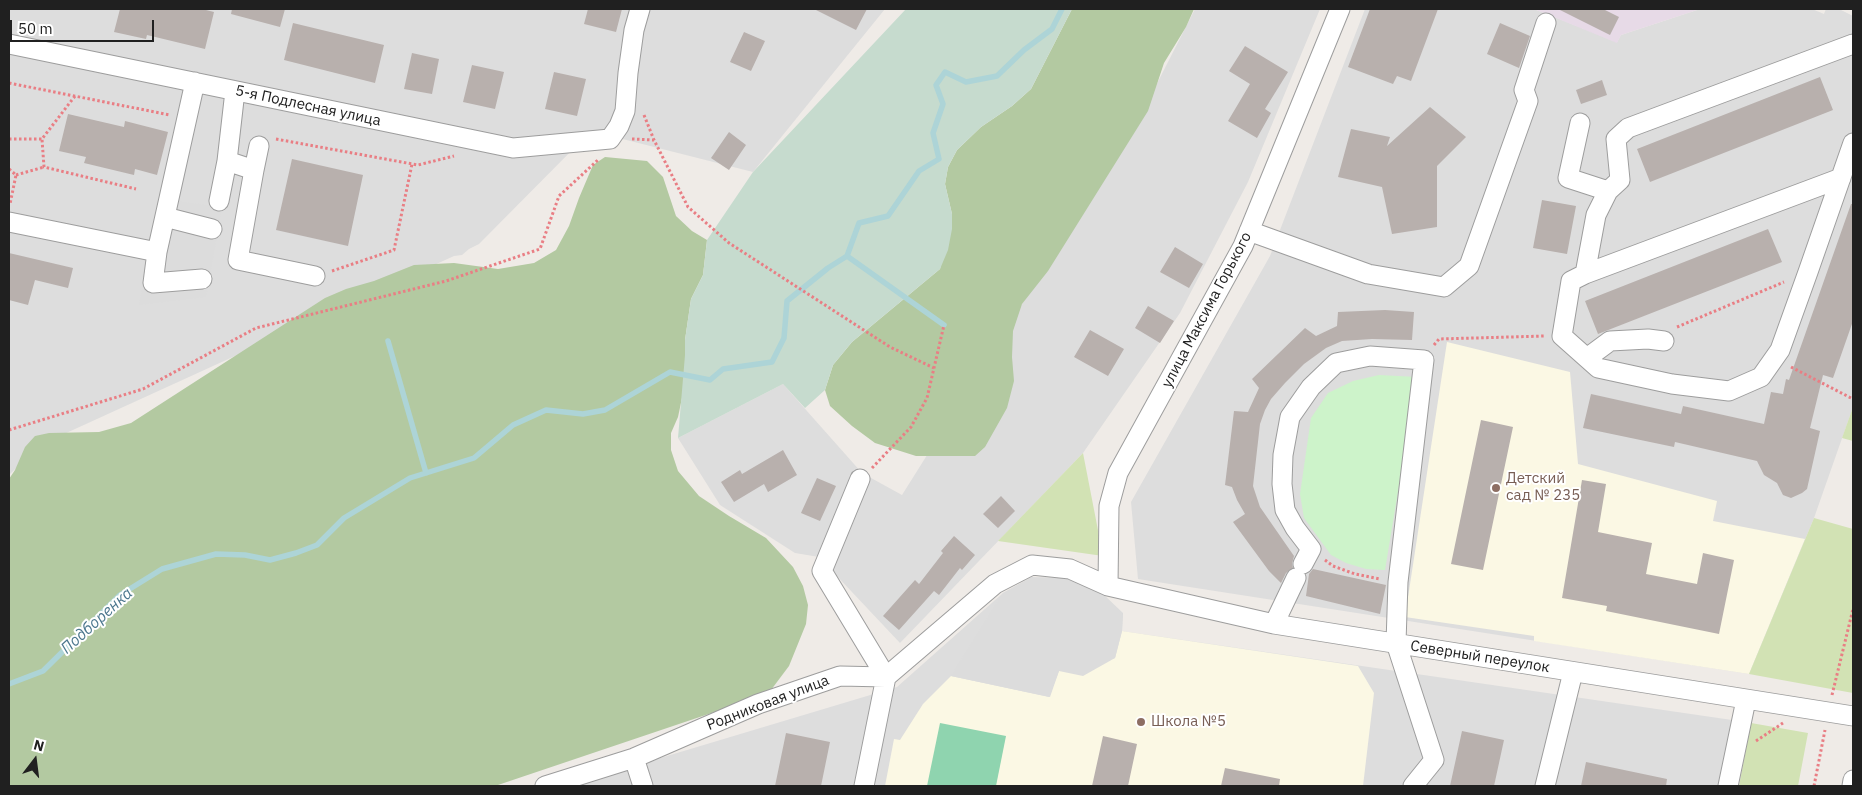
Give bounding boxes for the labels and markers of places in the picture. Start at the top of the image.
place label: Детский сад № 235 [1506,470,1580,505]
marker: Детский сад № 235 [1490,482,1502,494]
place label: Школа №5 [1151,713,1226,731]
marker: Школа №5 [1135,716,1147,728]

